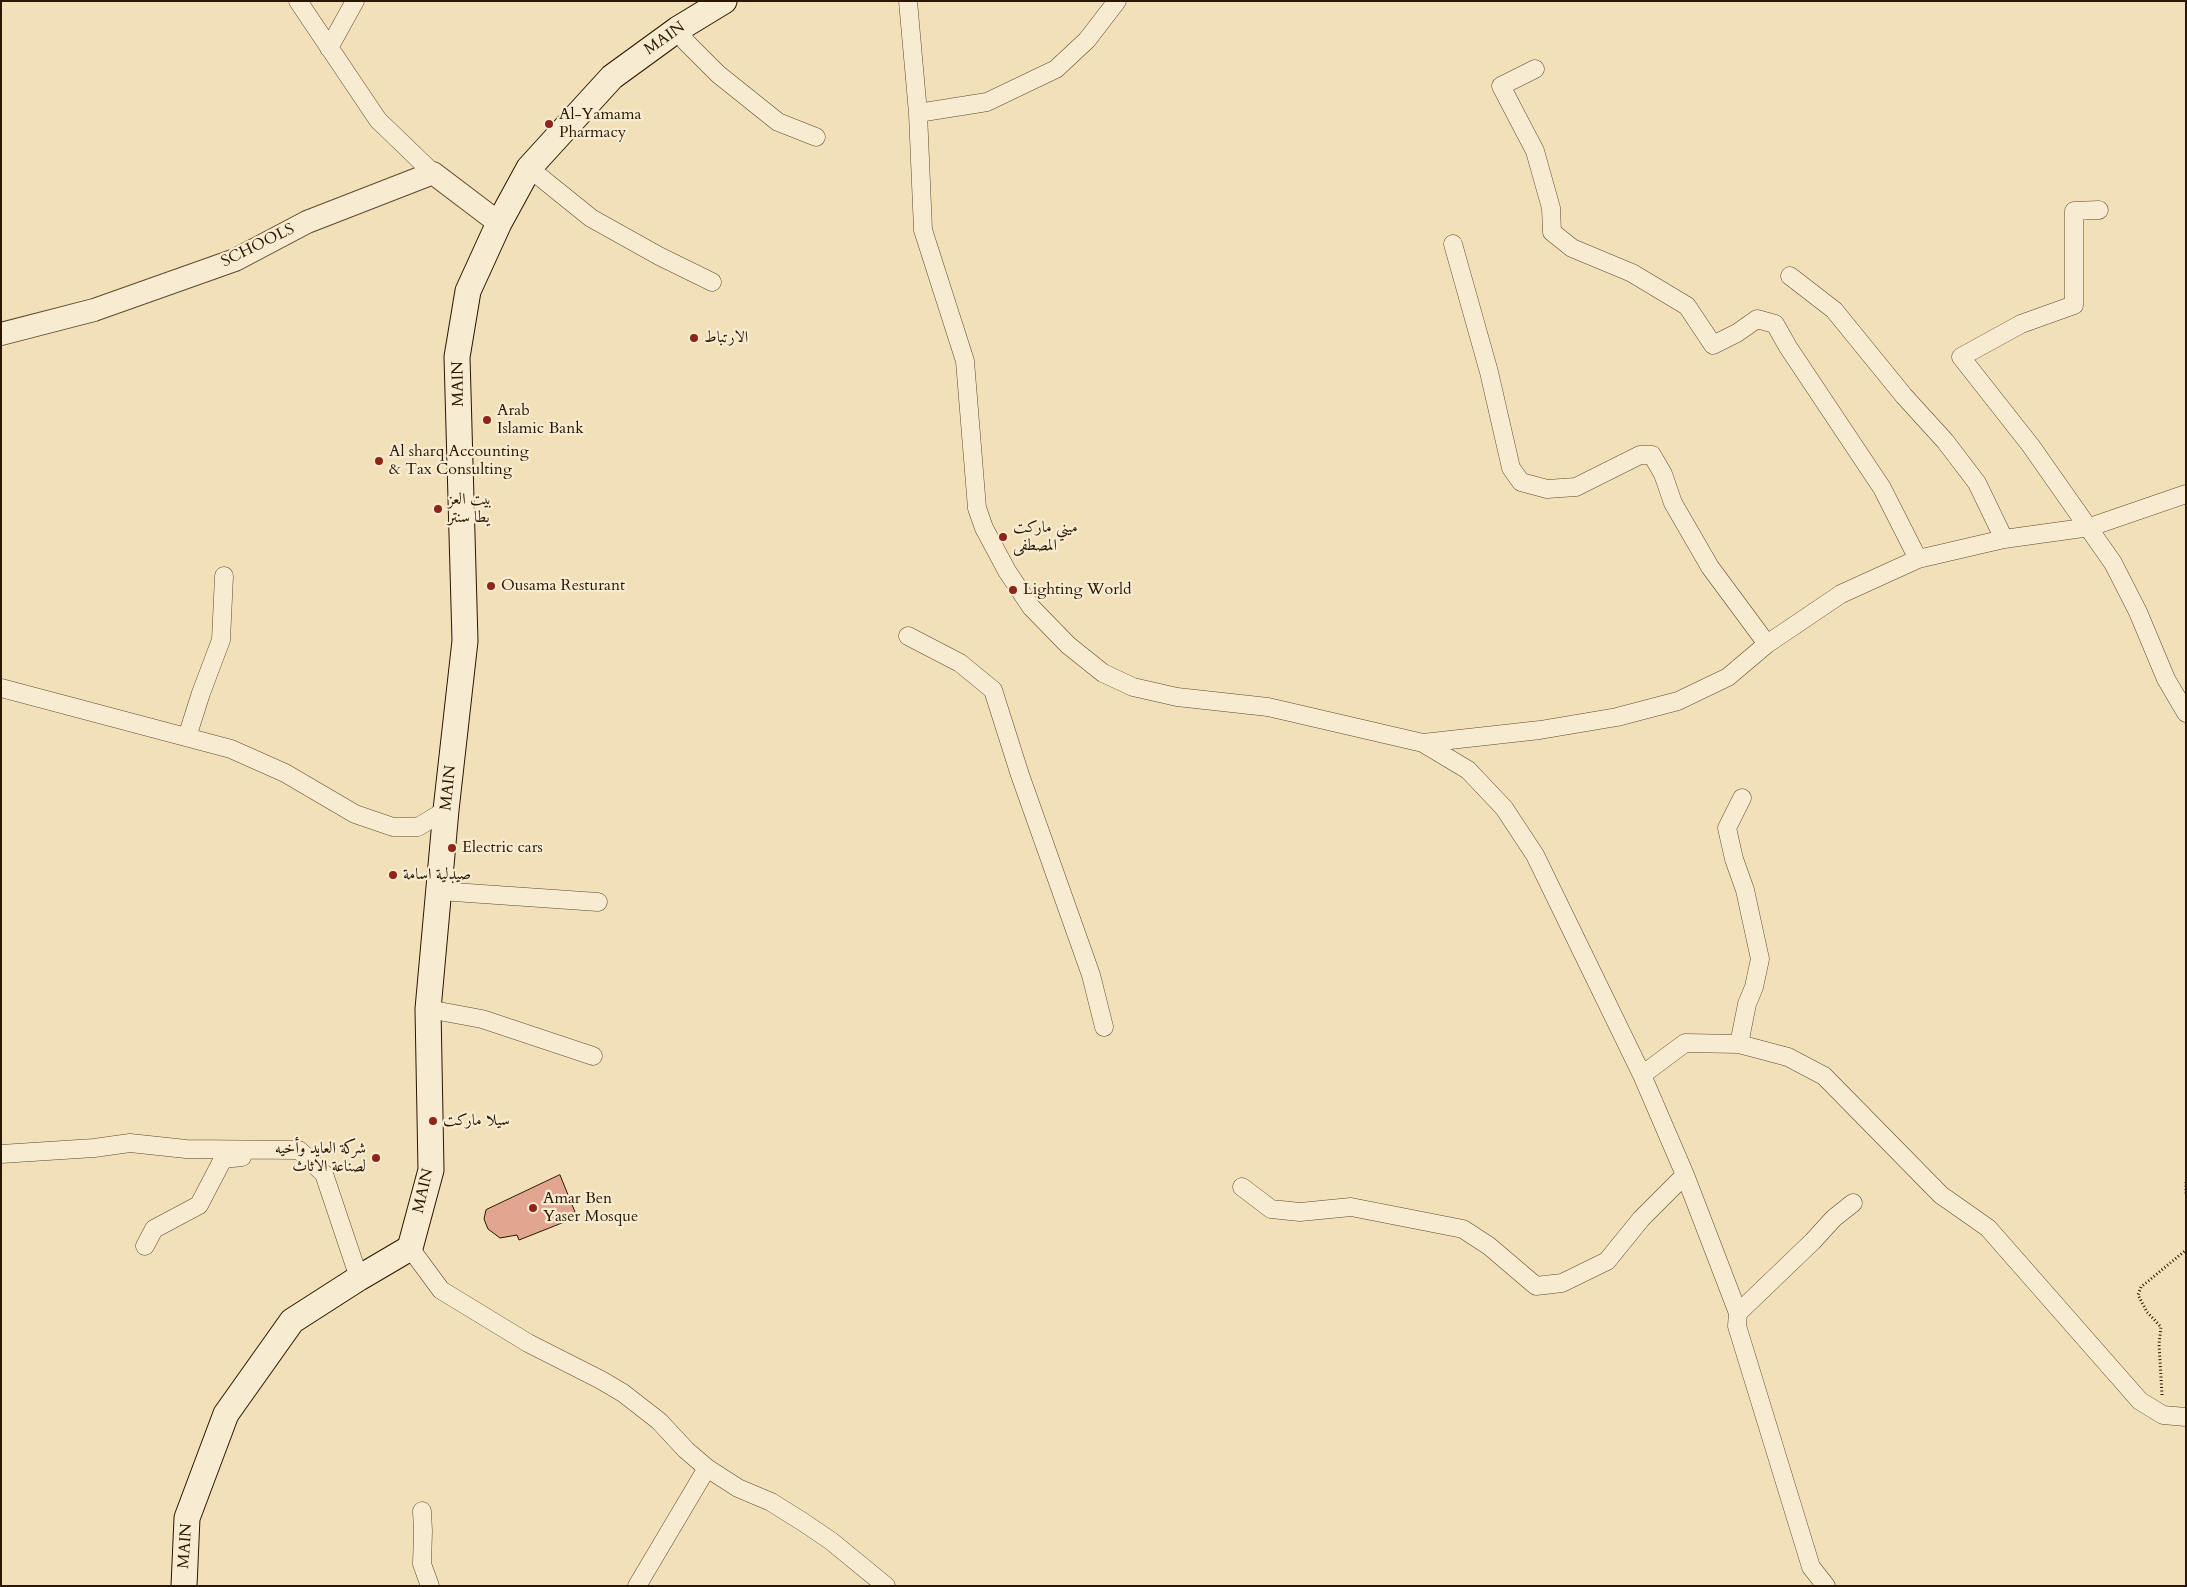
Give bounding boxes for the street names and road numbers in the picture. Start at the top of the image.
street label: MAIN [641,18,689,60]
street label: SCHOOLS [218,220,298,272]
street label: MAIN [449,361,469,407]
street label: MAIN [437,764,461,812]
street label: MAIN [410,1167,438,1215]
street label: MAIN [175,1523,197,1569]

